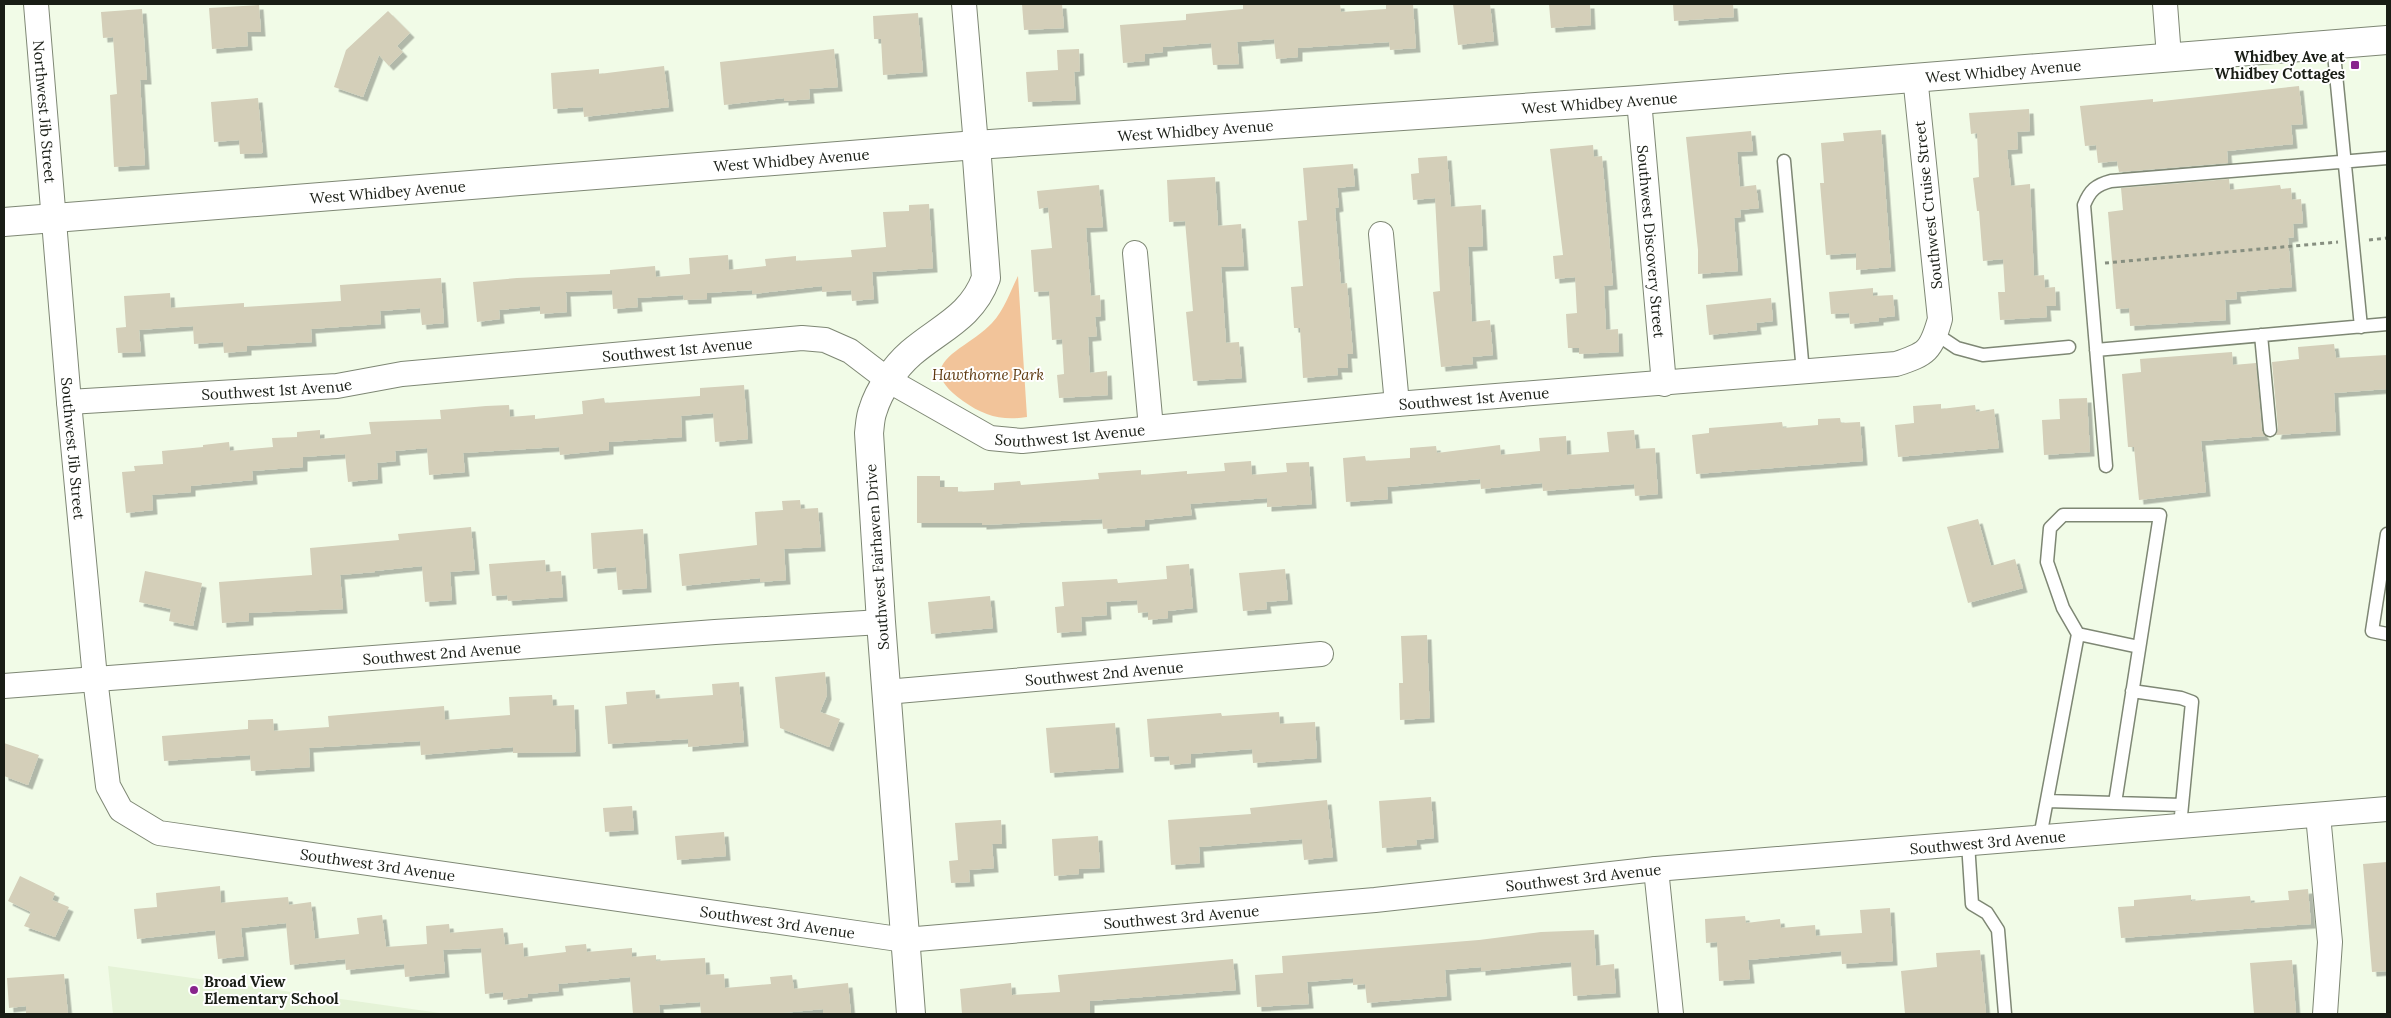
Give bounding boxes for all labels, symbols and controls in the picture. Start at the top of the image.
street label: Northwest Jib Street [30,39,60,184]
place label: Whidbey Ave at Whidbey Cottages [2215,47,2346,83]
street label: West Whidbey Avenue [1925,55,2082,87]
marker: Whidbey Ave at Whidbey Cottages [2349,59,2361,71]
street label: West Whidbey Avenue [1521,87,1678,117]
street label: West Whidbey Avenue [1117,115,1274,145]
street label: Southwest Cruise Street [1910,120,1946,290]
street label: West Whidbey Avenue [713,144,870,175]
street label: Southwest Discovery Street [1634,144,1669,339]
street label: West Whidbey Avenue [309,176,466,207]
street label: Southwest 1st Avenue [601,333,753,365]
park label: Hawthorne Park [932,365,1044,384]
street label: Southwest 1st Avenue [201,374,353,404]
street label: Southwest Jib Street [57,377,90,521]
street label: Southwest 1st Avenue [1398,382,1550,413]
street label: Southwest 1st Avenue [994,419,1146,451]
street label: Southwest Fairhaven Drive [861,463,893,651]
street label: Southwest 2nd Avenue [362,637,522,668]
street label: Southwest 2nd Avenue [1024,657,1184,689]
street label: Southwest 3rd Avenue [1909,826,2066,858]
street label: Southwest 3rd Avenue [299,844,456,885]
street label: Southwest 3rd Avenue [1505,859,1662,895]
street label: Southwest 3rd Avenue [1103,900,1260,933]
street label: Southwest 3rd Avenue [699,901,856,942]
place label: Broad View Elementary School [204,972,339,1008]
marker: Broad View Elementary School [188,984,200,996]

